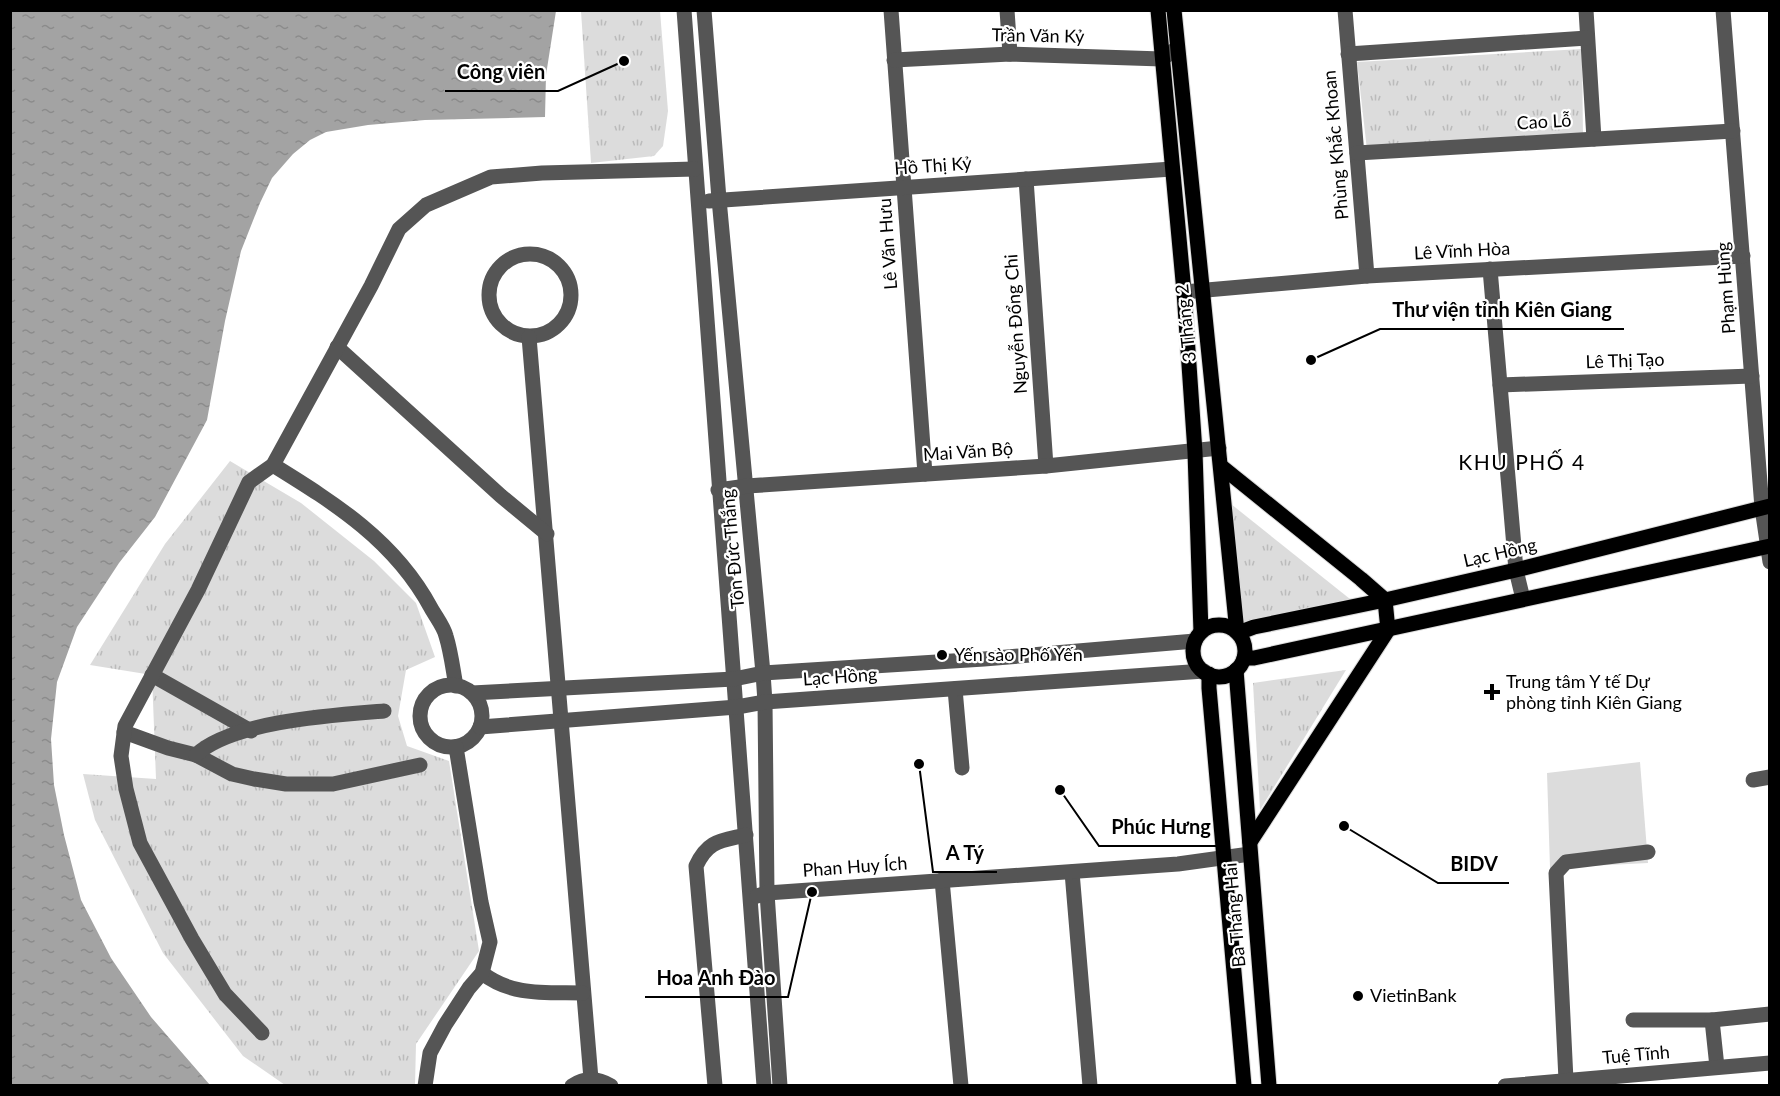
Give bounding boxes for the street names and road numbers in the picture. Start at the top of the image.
street label: Trần Văn Kỷ [991,23,1085,47]
street label: Phùng Khắc Khoan [1318,69,1353,221]
street label: Cao Lỗ [1516,109,1572,133]
street label: Hồ Thị Kỷ [894,151,973,179]
street label: Lê Văn Hưu [873,198,901,291]
street label: Lê Vĩnh Hòa [1413,237,1511,264]
street label: Phạm Hùng [1711,241,1739,335]
street label: Nguyễn Đổng Chi [999,253,1031,395]
street label: 3 Tháng 2 [1170,283,1200,363]
street label: Lê Thị Tạo [1585,348,1665,372]
street label: Mai Văn Bộ [922,437,1014,465]
street label: Tôn Đức Thắng [716,488,748,610]
street label: Lạc Hồng [1461,533,1539,571]
street label: Lạc Hồng [802,662,878,690]
street label: Phan Huy Ích [802,851,908,881]
street label: Ba Tháng Hai [1218,862,1250,968]
street label: Tuệ Tĩnh [1601,1040,1671,1068]

